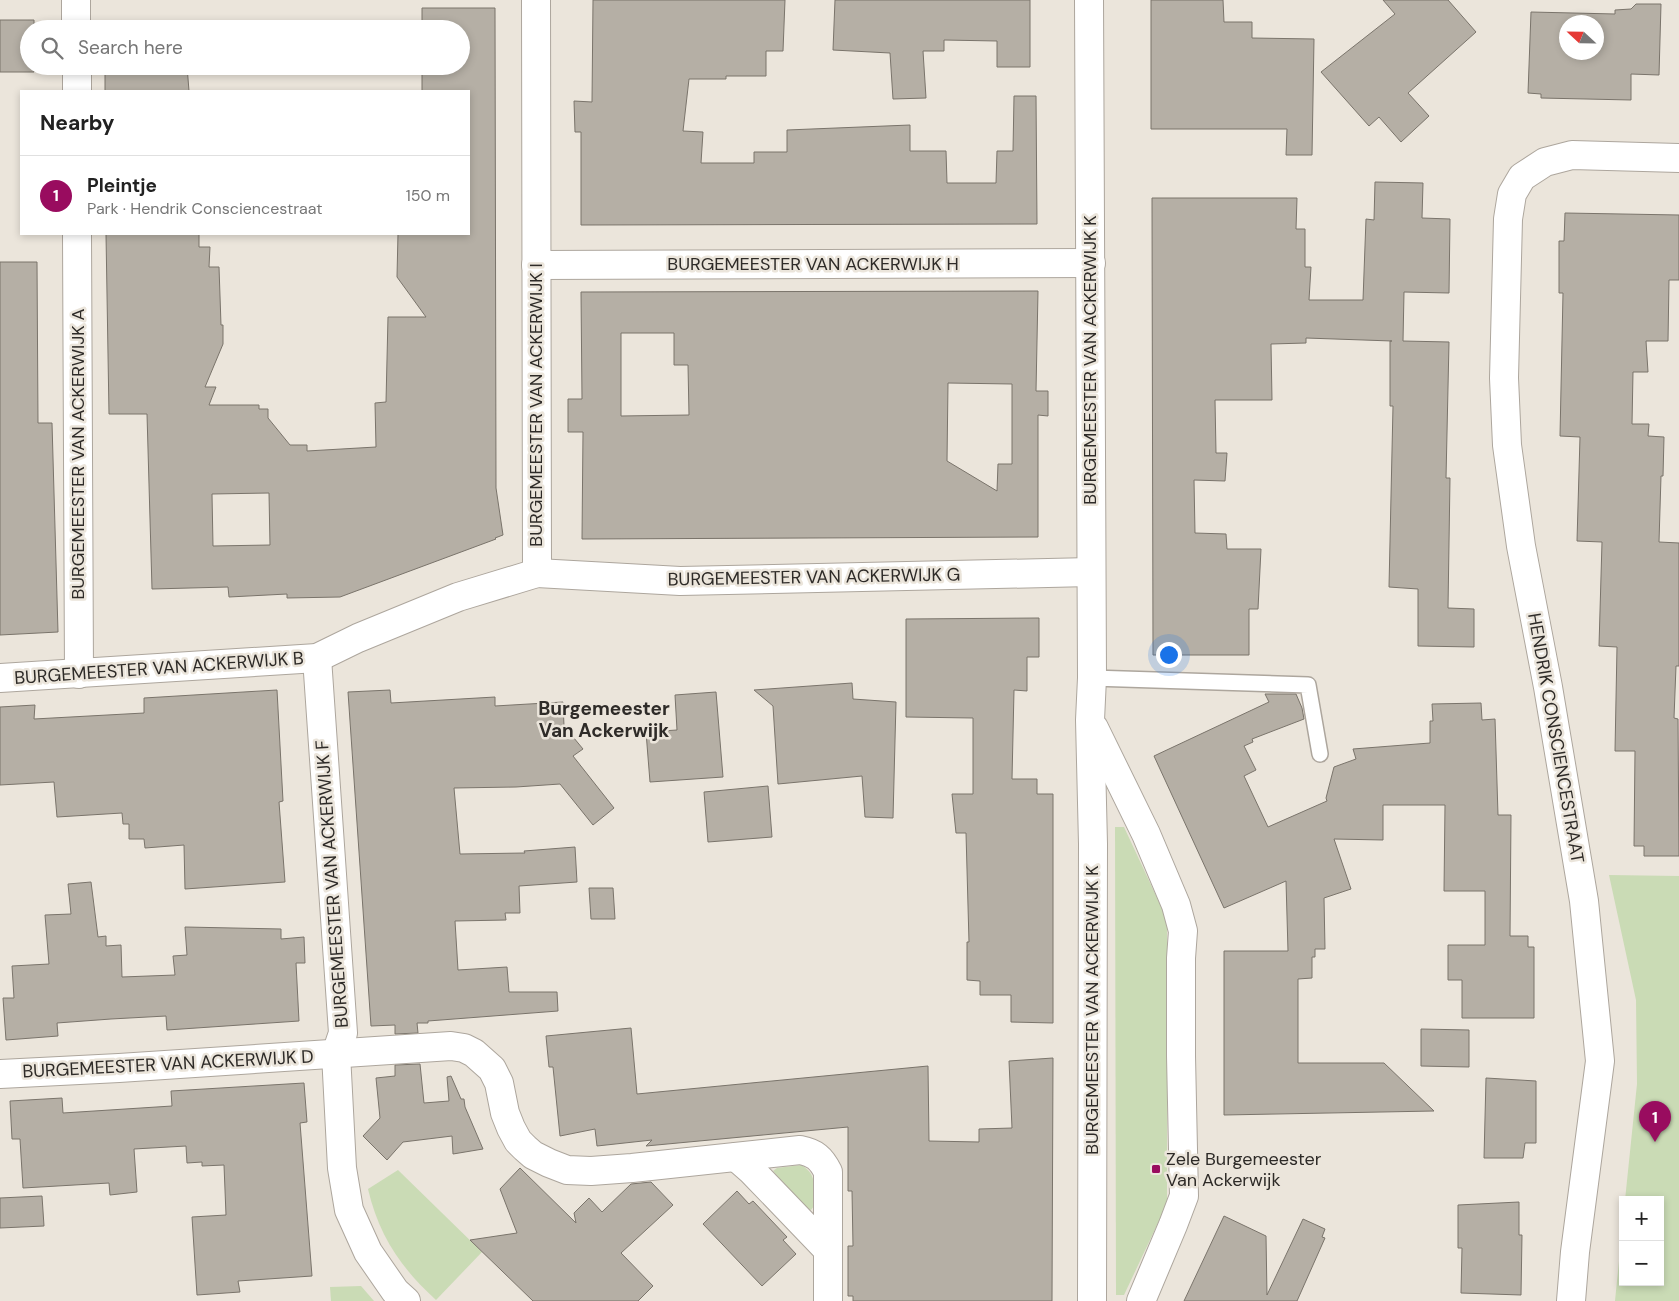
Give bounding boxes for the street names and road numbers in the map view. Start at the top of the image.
street label: BURGEMEESTER VAN ACKERWIJK K [1078,215,1102,505]
street label: BURGEMEESTER VAN ACKERWIJK H [667,252,959,276]
street label: BURGEMEESTER VAN ACKERWIJK I [524,263,548,547]
street label: BURGEMEESTER VAN ACKERWIJK A [66,308,90,600]
street label: BURGEMEESTER VAN ACKERWIJK G [667,562,961,592]
street label: HENDRIK CONSCIENCESTRAAT [1522,611,1590,865]
street label: BURGEMEESTER VAN ACKERWIJK B [14,646,305,690]
street label: BURGEMEESTER VAN ACKERWIJK F [310,739,354,1029]
street label: BURGEMEESTER VAN ACKERWIJK K [1080,865,1104,1155]
street label: BURGEMEESTER VAN ACKERWIJK D [22,1044,314,1084]

